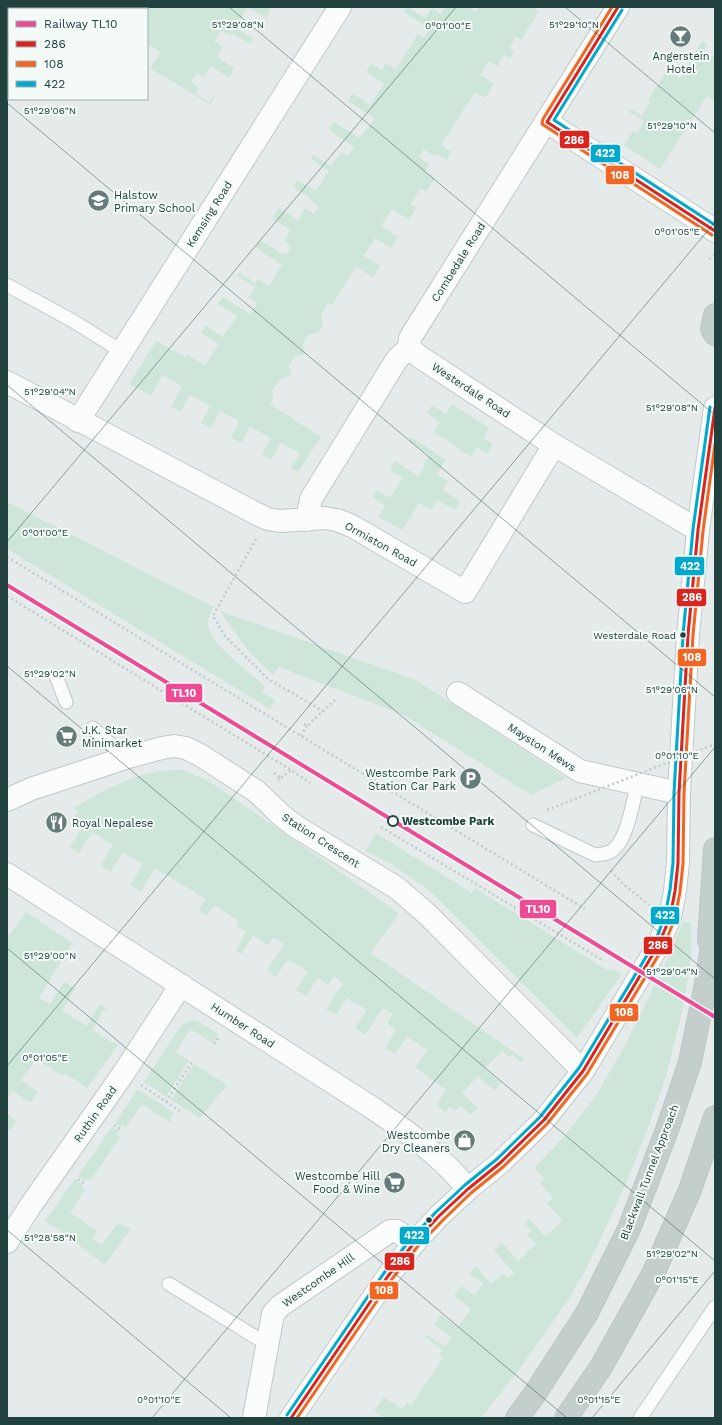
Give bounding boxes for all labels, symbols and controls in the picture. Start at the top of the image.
legend [8,8,148,100]
text: Railway TL10 [44,17,117,31]
text: 51°29'08"N [212,19,264,30]
text: 51°29'10"N [549,19,599,30]
text: 0°01'00"E [425,20,471,31]
bar icon: Angerstein Hotel [668,23,694,49]
text: 286 [44,37,66,51]
place label: Angerstein Hotel [652,50,710,76]
text: 108 [44,57,64,71]
text: 422 [44,77,65,91]
text: 51°29'06"N [24,105,76,116]
text: 51°29'10"N [647,120,697,131]
line badge: 286 [559,130,590,149]
text: 286 [564,134,584,147]
line badge: 422 [590,144,621,163]
text: 422 [595,147,615,160]
line badge: 108 [605,165,635,185]
text: 108 [611,169,629,182]
street label: Kemsing Road [184,179,235,250]
school or university icon: Halstow Primary School [86,188,112,214]
place label: Halstow Primary School [114,189,196,215]
street label: Combedale Road [429,220,488,304]
text: 0°01'05"E [654,226,700,237]
street label: Westerdale Road [429,360,512,421]
text: 51°29'04"N [24,386,76,397]
text: 51°29'08"N [646,402,698,413]
street label: Ormiston Road [342,519,419,570]
text: 0°01'00"E [22,527,68,538]
line badge: 422 [674,556,705,576]
text: 422 [680,560,700,573]
line badge: 286 [676,588,707,607]
text: 286 [682,591,702,604]
place label: Westerdale Road [593,630,676,641]
marker: Westerdale Road [678,630,688,640]
line badge: 108 [677,648,707,667]
text: 108 [683,651,701,664]
text: 51°29'02"N [24,668,76,679]
line badge: TL10 [165,683,203,703]
text: 51°29'06"N [646,684,698,695]
text: TL10 [172,687,196,700]
street label: Mayston Mews [505,721,578,774]
supermarket icon: J.K. Star Minimarket [54,723,80,749]
place label: J.K. Star Minimarket [82,724,142,750]
text: 0°01'10"E [655,750,699,761]
parking icon: Westcombe Park Station Car Park [458,766,484,792]
place label: Westcombe Park Station Car Park [365,767,456,793]
restaurant icon: Royal Nepalese [43,810,69,836]
street label: Station Crescent [279,810,362,871]
marker: Westcombe Park [387,815,399,827]
place label: Westcombe Park [402,815,494,828]
place label: Royal Nepalese [72,817,153,830]
line badge: TL10 [519,899,557,919]
text: TL10 [526,903,550,916]
line badge: 422 [650,906,680,925]
text: 422 [655,909,675,922]
line badge: 286 [643,936,673,955]
text: 286 [648,939,668,952]
text: 51°29'00"N [24,950,76,961]
text: 51°29'04"N [646,966,698,977]
street label: Humber Road [208,1000,277,1051]
line badge: 108 [609,1003,639,1022]
text: 108 [615,1006,633,1019]
text: 0°01'05"E [22,1052,68,1063]
street label: Ruthin Road [71,1084,120,1145]
street label: Blackwall Tunnel Approach [618,1102,681,1242]
shop icon: Westcombe Dry Cleaners [452,1128,478,1154]
place label: Westcombe Dry Cleaners [382,1129,450,1155]
supermarket icon: Westcombe Hill Food & Wine [382,1169,408,1195]
place label: Westcombe Hill Food & Wine [295,1170,381,1196]
unlabelled marker [424,1215,434,1225]
line badge: 422 [399,1226,430,1245]
text: 422 [404,1229,424,1242]
text: 51°28'58"N [24,1232,76,1243]
text: 51°29'02"N [646,1248,698,1259]
street label: Westcombe Hill [280,1250,357,1310]
line badge: 286 [384,1252,415,1271]
text: 286 [390,1255,410,1268]
text: 0°01'15"E [655,1274,699,1285]
line badge: 108 [369,1281,399,1300]
text: 108 [375,1284,393,1297]
text: 0°01'10"E [137,1394,181,1405]
text: 0°01'15"E [577,1394,621,1405]

